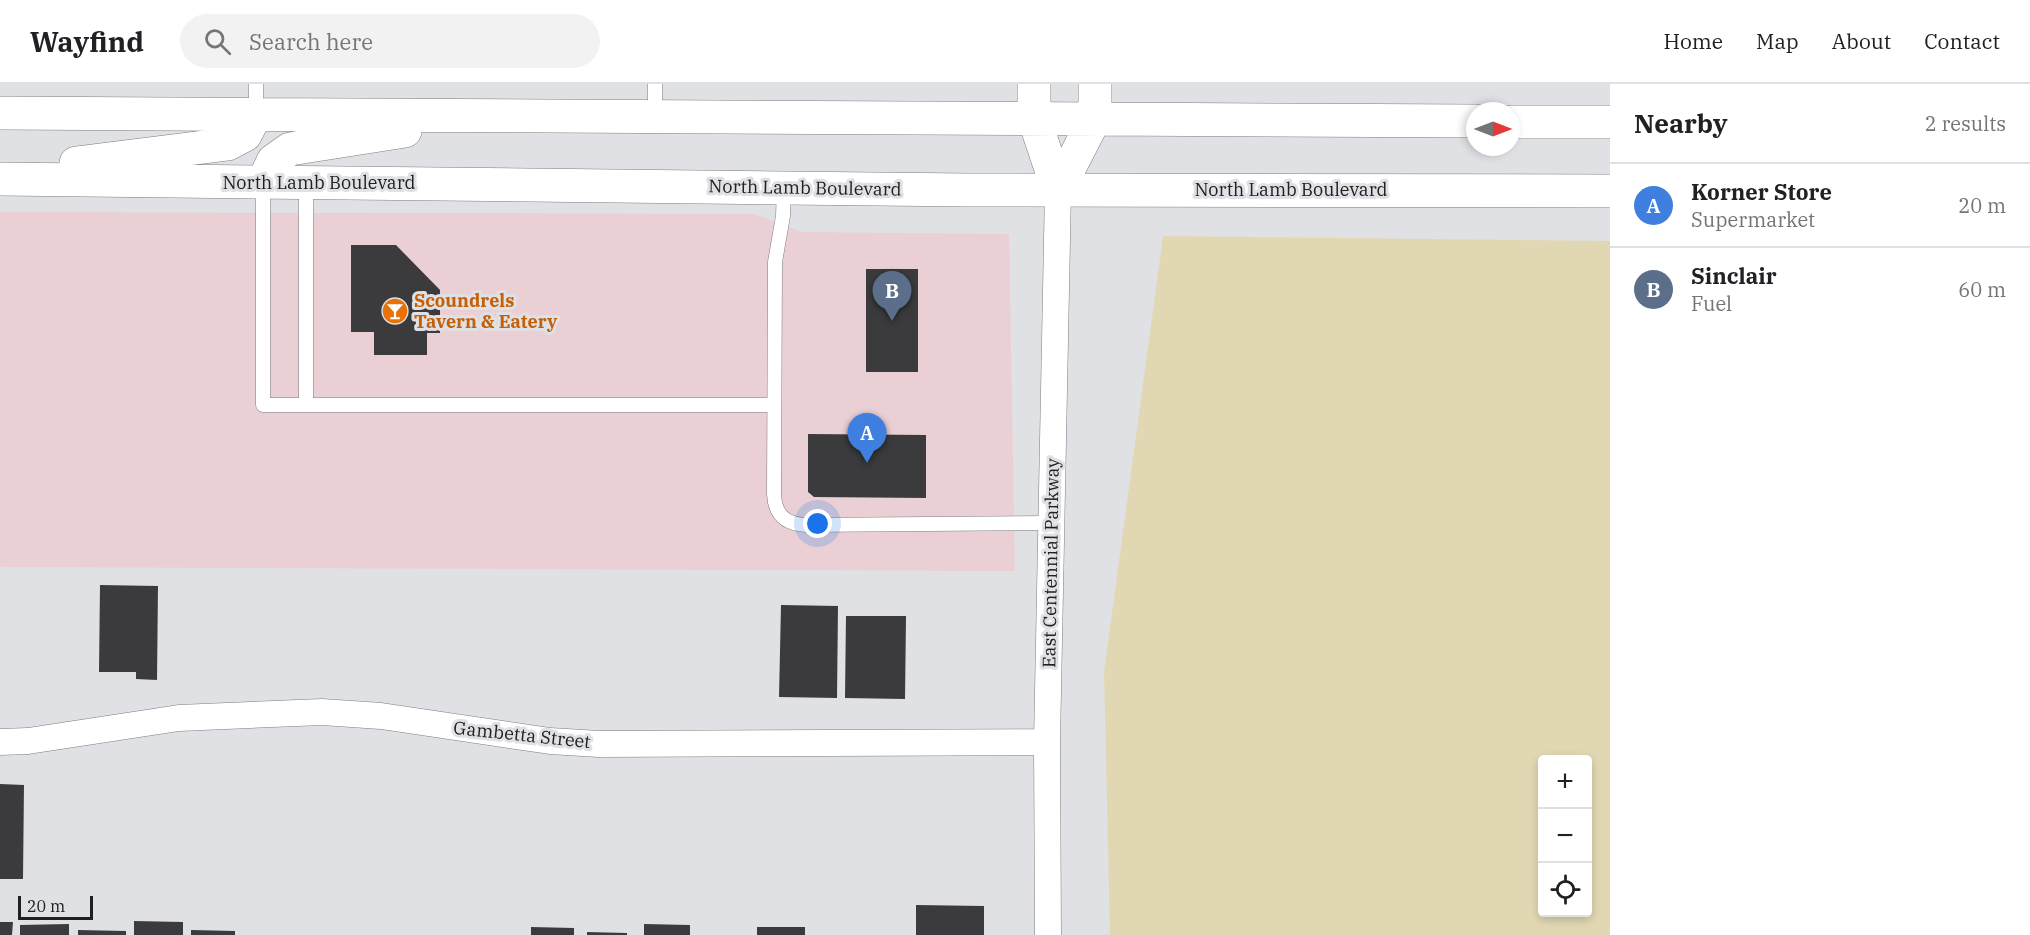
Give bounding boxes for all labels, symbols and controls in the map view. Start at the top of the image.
search box [180,14,600,68]
text: Wayfind [30,23,144,60]
icon: search [201,25,234,58]
text: Search here [249,27,373,56]
text: Home [1663,27,1723,55]
text: Map [1756,27,1799,55]
text: About [1832,27,1891,55]
text: Contact [1924,27,2000,55]
north arrow [1466,102,1520,156]
text: Nearby [1634,106,1728,140]
text: 2 results [1925,110,2006,137]
street label: North Lamb Boulevard [222,171,416,194]
street label: North Lamb Boulevard [708,174,902,201]
text: Korner Store [1691,177,1832,206]
street label: North Lamb Boulevard [1194,178,1388,201]
text: A [1647,192,1660,219]
text: 20 m [1958,192,2006,219]
text: Supermarket [1691,206,1815,233]
text: Sinclair [1691,261,1777,290]
pin: B [872,272,912,321]
text: B [1646,276,1661,303]
text: 60 m [1958,276,2006,303]
place label: Scoundrels Tavern & Eatery [414,289,558,333]
text: Fuel [1691,290,1732,317]
bar icon: Scoundrels Tavern & Eatery [380,296,410,326]
pin: A [848,414,886,463]
street label: East Centennial Parkway [1037,458,1064,668]
your location [803,509,832,538]
street label: Gambetta Street [452,716,592,753]
map controls [1538,755,1592,917]
button: + [1538,755,1592,809]
button: − [1538,809,1592,863]
button: locate [1538,863,1592,917]
scale bar [18,893,93,920]
text: 20 m [27,896,65,916]

